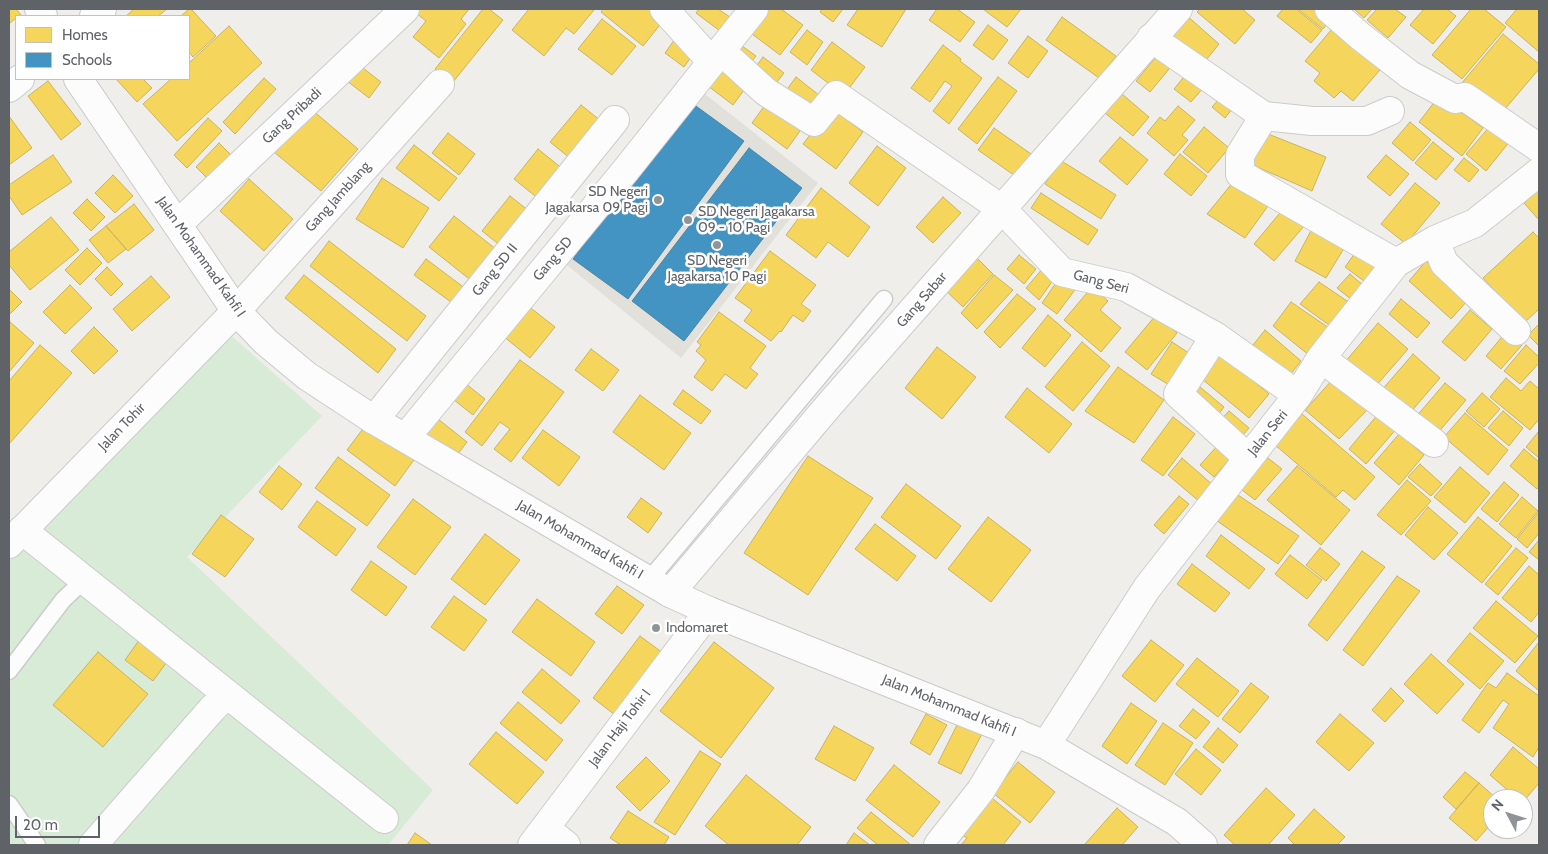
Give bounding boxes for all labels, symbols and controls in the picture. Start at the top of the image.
legend [15,15,190,80]
text: Homes [62,26,108,44]
text: Schools [62,51,112,69]
street label: Gang Pribadi [259,84,325,148]
street label: Gang Jamblang [302,158,374,236]
place label: SD Negeri Jagakarsa 09 Pagi [546,184,648,216]
street label: Jalan Mohammad Kahfi I [153,194,249,320]
marker: SD Negeri Jagakarsa 09 Pagi [652,194,664,206]
place label: SD Negeri Jagakarsa 09 - 10 Pagi [698,204,815,236]
marker: SD Negeri Jagakarsa 09 - 10 Pagi [682,214,694,226]
street label: Gang SD [530,234,576,284]
marker: SD Negeri Jagakarsa 10 Pagi [711,239,723,251]
street label: Gang SD II [469,240,521,300]
place label: SD Negeri Jagakarsa 10 Pagi [667,253,767,286]
street label: Gang Seri [1071,267,1131,297]
street label: Gang Sabar [893,269,951,331]
street label: Jalan Tohir [95,400,149,454]
street label: Jalan Seri [1245,407,1291,459]
street label: Jalan Mohammad Kahfi I [514,497,646,583]
place label: Indomaret [666,620,728,636]
marker: Indomaret [650,622,662,634]
street label: Jalan Mohammad Kahfi I [880,671,1018,741]
street label: Jalan Haji Tohir I [585,686,655,770]
north arrow [1483,789,1533,839]
text: N [1487,795,1507,815]
scale bar [18,806,102,838]
text: 20 m [23,816,58,834]

